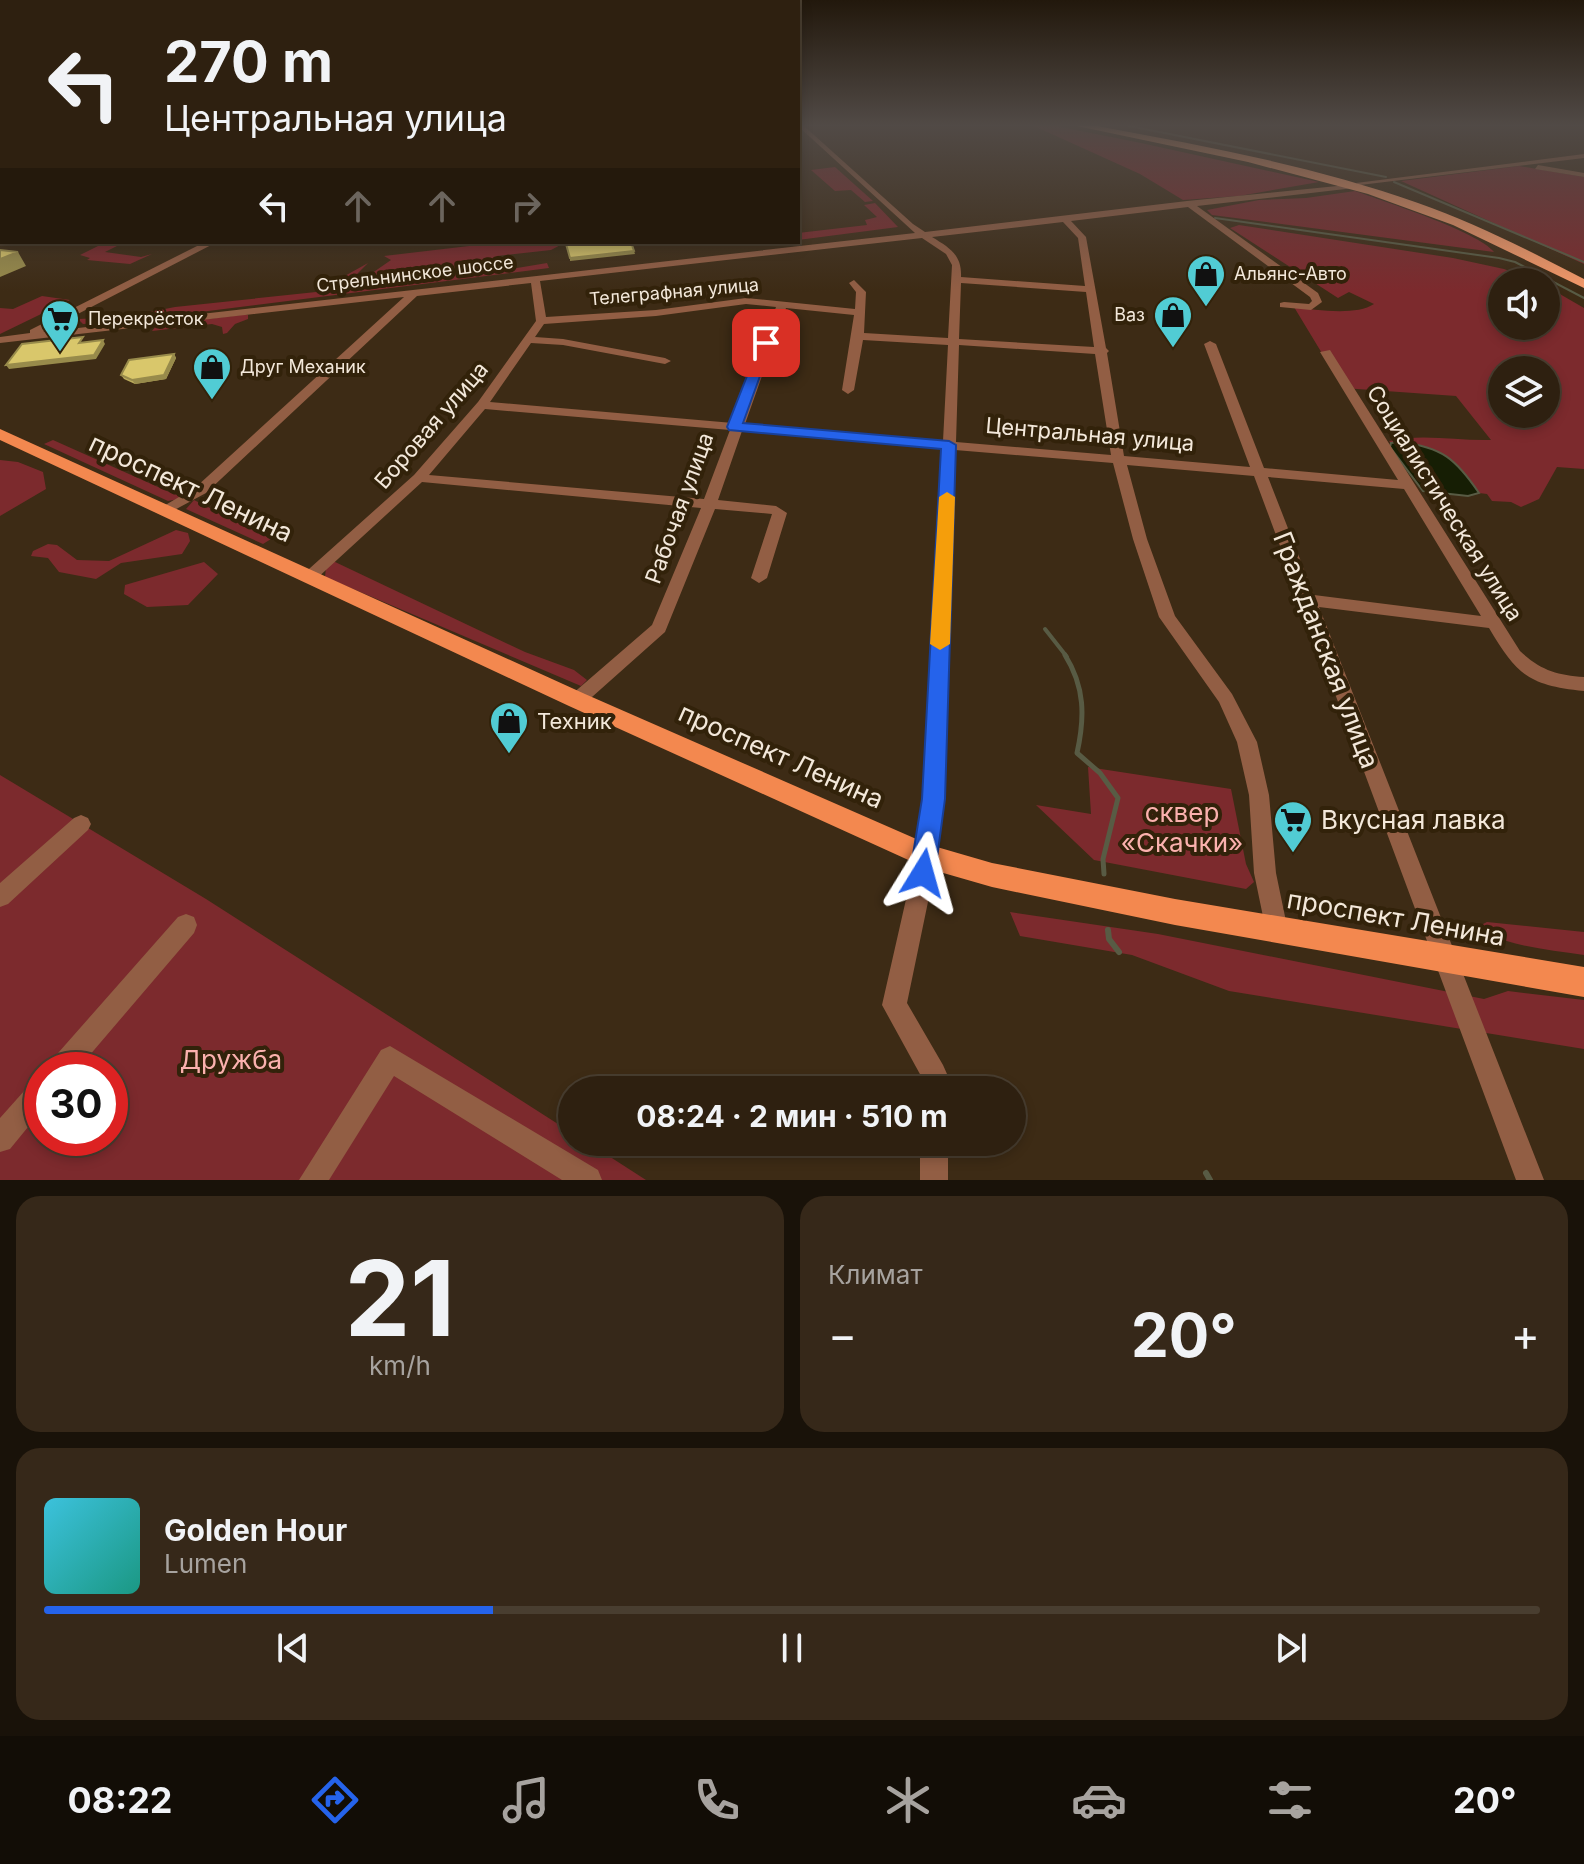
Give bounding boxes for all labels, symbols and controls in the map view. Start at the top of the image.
text: 270 m [164,28,333,96]
icon: left [32,32,136,136]
text: Центральная улица [164,96,507,140]
icon: left [252,184,296,228]
icon: ahead [336,184,380,228]
icon: ahead [420,184,464,228]
icon: right [504,184,548,228]
street label: Стрельнинское шоссе [315,251,515,296]
shop icon: Альянс-Авто [1185,253,1227,308]
place label: Альянс-Авто [1234,263,1347,284]
map controls [1488,268,1560,428]
button: sound [1488,268,1560,340]
street label: Телеграфная улица [588,274,760,309]
shop icon: Ваз [1152,294,1194,349]
supermarket icon: Перекрёсток [39,298,81,353]
place label: Ваз [1114,304,1145,325]
place label: Перекрёсток [88,308,204,329]
pin [732,309,800,377]
icon: arrive [744,321,788,365]
shop icon: Друг Механик [191,346,233,401]
place label: Друг Механик [240,356,366,377]
street label: Боровая улица [369,356,493,494]
button: layers [1488,356,1560,428]
street label: Социалистическая улица [1362,380,1528,626]
street label: Центральная улица [985,412,1195,456]
street label: проспект Ленина [85,427,298,548]
street label: Рабочая улица [640,429,718,587]
street label: Гражданская улица [1267,527,1386,772]
street label: проспект Ленина [674,696,888,815]
shop icon: Техник [488,700,530,755]
place label: Техник [537,708,612,734]
park label: сквер «Скачки» [1121,797,1243,858]
supermarket icon: Вкусная лавка [1272,799,1314,854]
place label: Вкусная лавка [1321,804,1506,835]
position arrow [881,831,965,915]
street label: проспект Ленина [1285,883,1508,952]
park label: Дружба [180,1044,282,1075]
speed limit sign: 30 [24,1052,128,1156]
text: 08:24 · 2 мин · 510 m [636,1098,948,1134]
text: 21 [345,1235,455,1361]
text: Климат [828,1259,923,1290]
text: 20° [1131,1299,1237,1371]
text: − [828,1308,857,1362]
text: + [1511,1308,1540,1362]
text: km/h [369,1350,431,1381]
text: Golden Hour [164,1512,347,1548]
text: Lumen [164,1548,247,1579]
icon: previous [271,1626,315,1670]
icon: pause [770,1626,814,1670]
icon: next [1269,1626,1313,1670]
icon: directions [307,1772,363,1828]
icon: music [498,1772,554,1828]
icon: phone [689,1772,745,1828]
icon: climate [880,1772,936,1828]
icon: car [1071,1772,1127,1828]
icon: filters [1262,1772,1318,1828]
text: 08:22 [67,1778,173,1822]
text: 20° [1453,1778,1517,1822]

